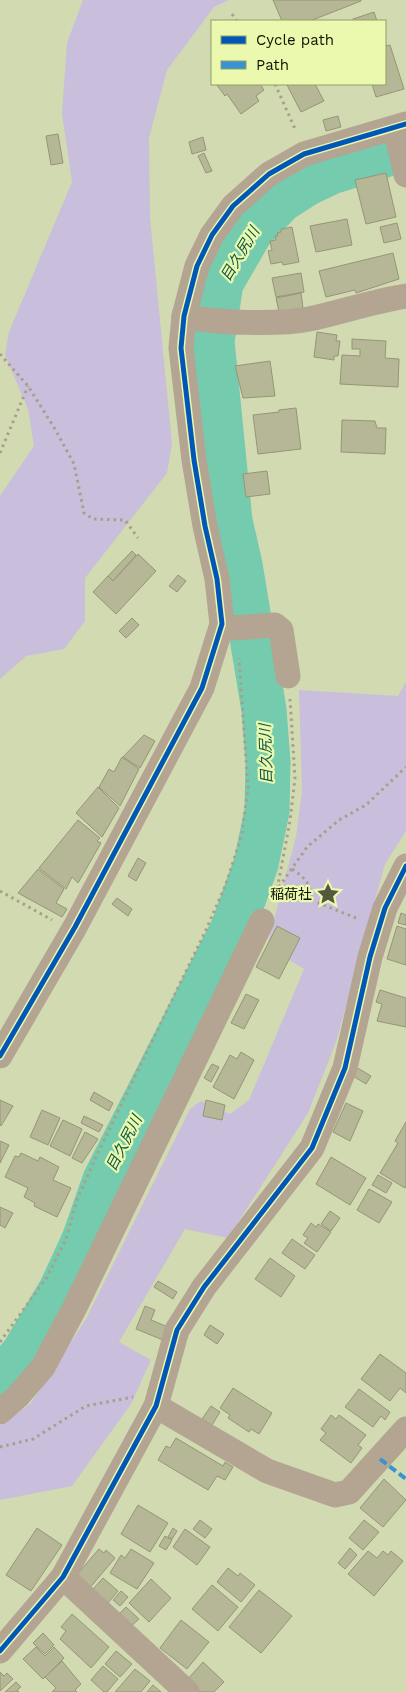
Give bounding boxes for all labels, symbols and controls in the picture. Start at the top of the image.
legend [211,20,386,85]
text: Cycle path [256,31,334,49]
text: Path [256,56,289,74]
water label: 目久尻川 [217,222,264,284]
water label: 目久尻川 [256,722,276,784]
place icon: 稲荷社 [315,881,341,907]
place label: 稲荷社 [270,886,312,902]
water label: 目久尻川 [102,1110,147,1174]

